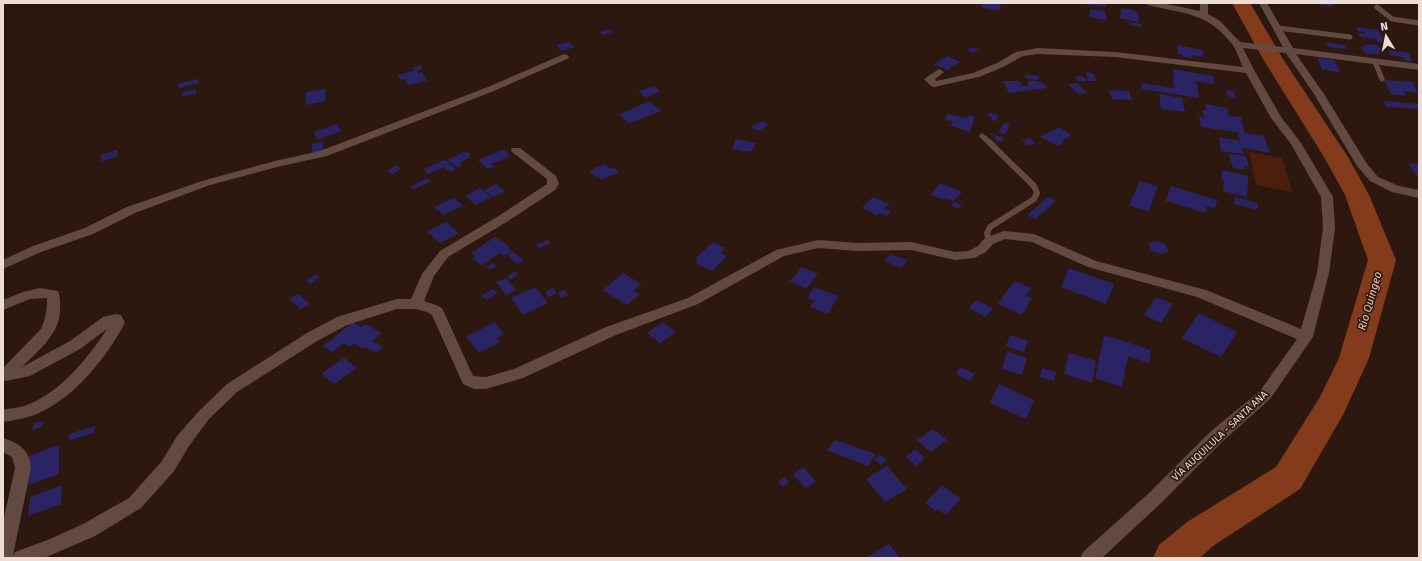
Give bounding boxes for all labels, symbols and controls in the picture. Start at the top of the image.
north arrow [1366,16,1406,56]
text: N [1380,20,1389,34]
water label: Río Quingeo [1355,270,1385,332]
street label: VÍA AUQUILULA - SANTA ANA [1168,387,1270,483]

